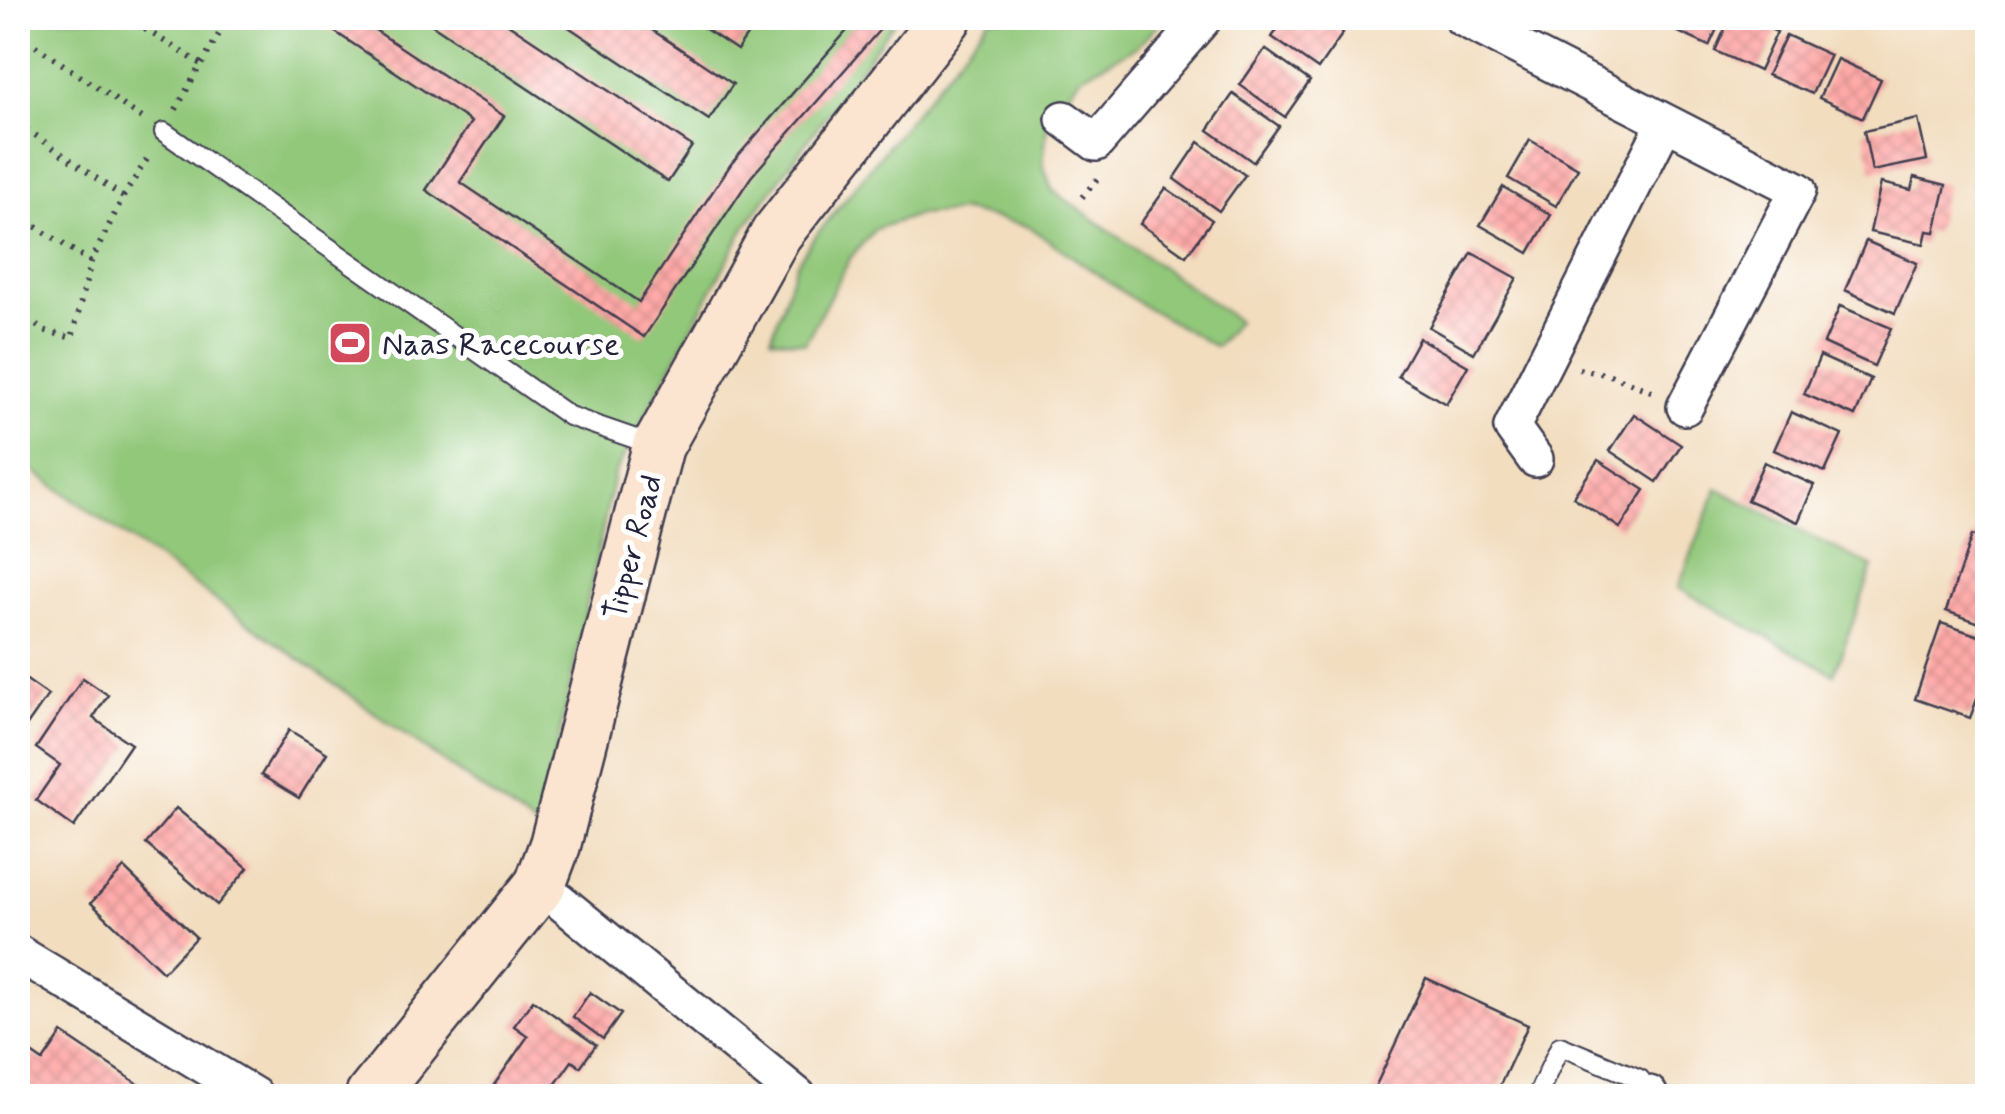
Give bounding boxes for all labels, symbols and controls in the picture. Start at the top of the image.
sports icon: Naas Racecourse [327,320,373,366]
place label: Naas Racecourse [382,324,619,366]
street label: Tipper Road [594,470,673,625]

